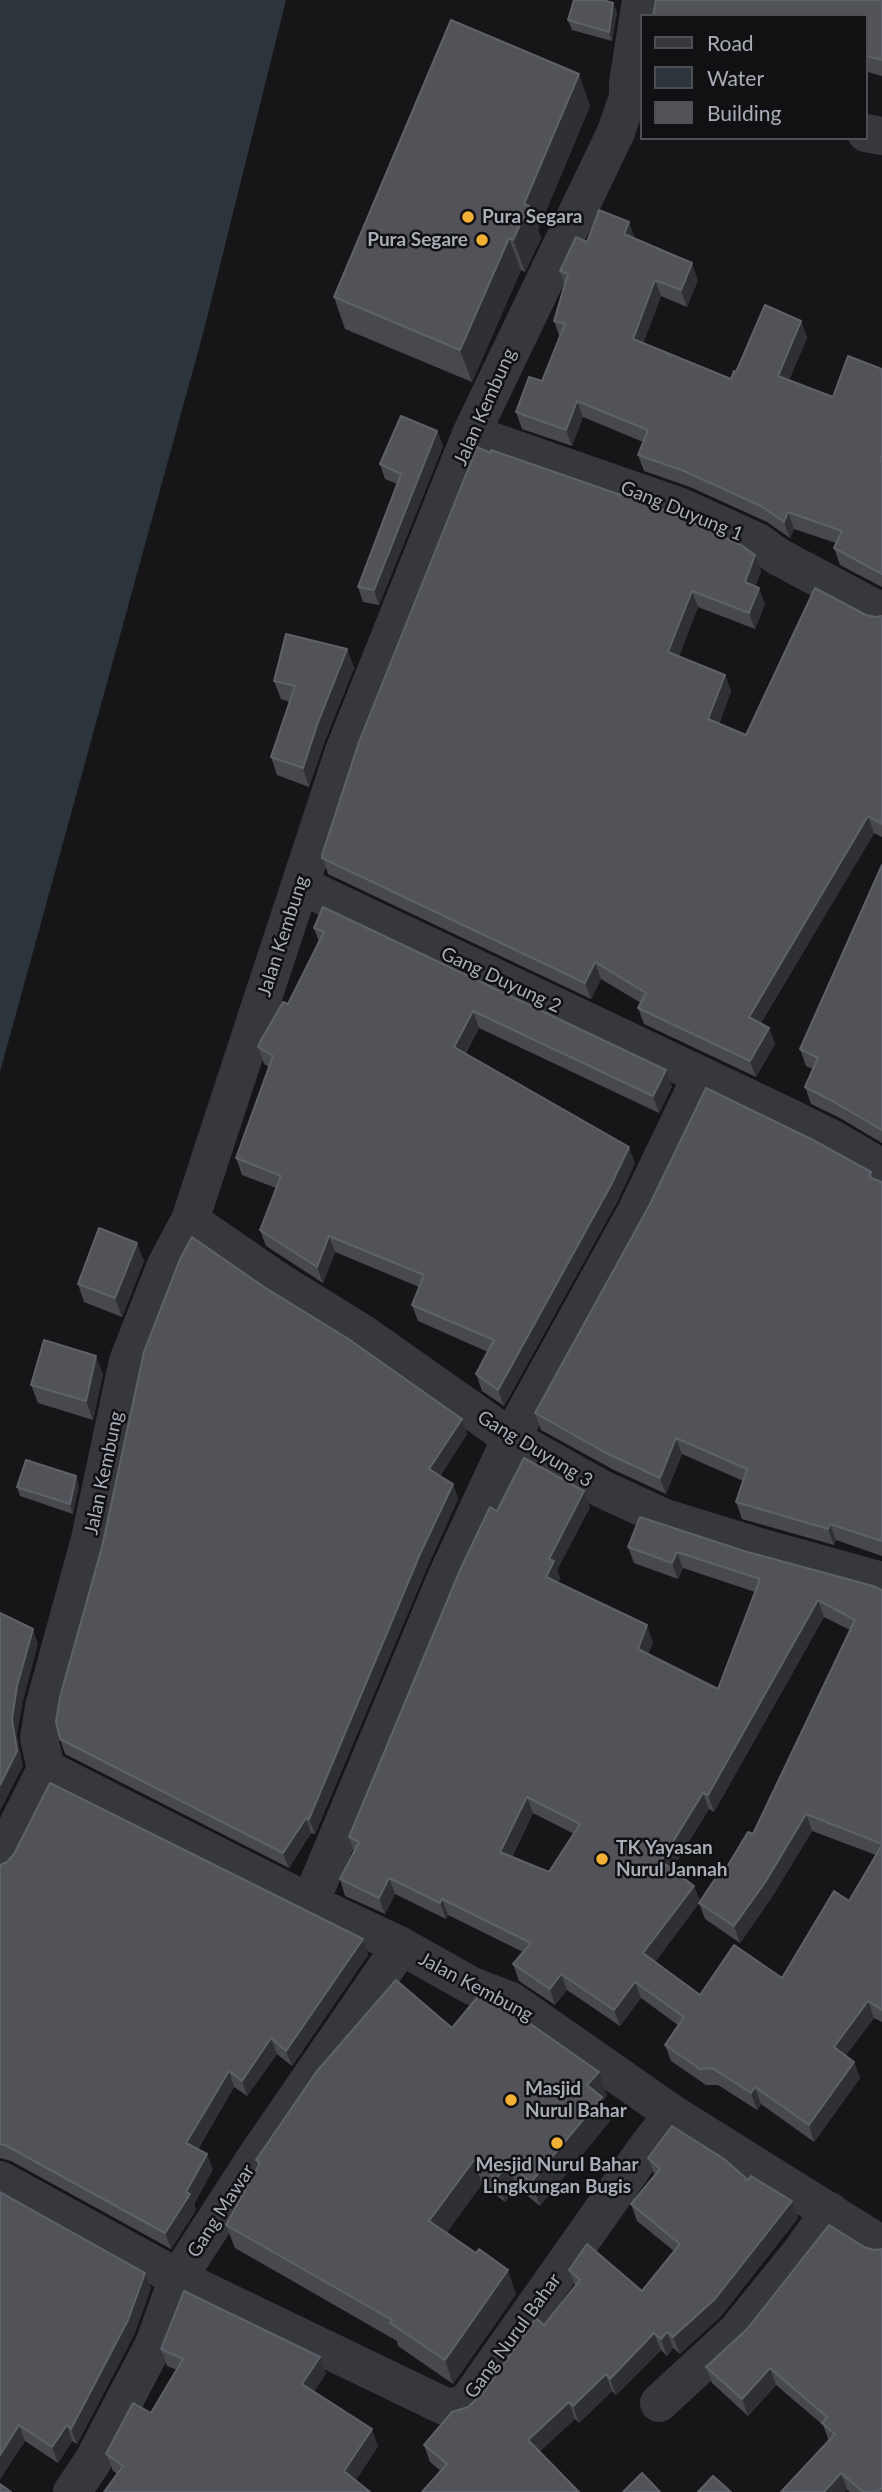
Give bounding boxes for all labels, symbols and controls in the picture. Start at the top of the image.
legend [640,14,868,140]
text: Road [707,30,754,55]
text: Water [707,65,764,90]
text: Building [707,100,782,125]
place label: Pura Segara [482,206,582,228]
marker: Pura Segara [460,209,476,225]
place label: Pura Segare [367,229,468,251]
marker: Pura Segare [474,232,490,248]
street label: Jalan Kembung [449,345,521,469]
street label: Gang Duyung 1 [617,476,747,546]
street label: Jalan Kembung [253,873,313,999]
street label: Gang Duyung 2 [437,942,565,1018]
street label: Gang Duyung 3 [473,1406,597,1492]
street label: Jalan Kembung [80,1409,128,1537]
place label: TK Yayasan Nurul Jannah [616,1837,728,1881]
marker: TK Yayasan Nurul Jannah [594,1851,610,1867]
street label: Jalan Kembung [415,1947,537,2027]
place label: Masjid Nurul Bahar [525,2078,627,2122]
marker: Masjid Nurul Bahar [503,2092,519,2108]
marker: Mesjid Nurul Bahar Lingkungan Bugis [549,2135,565,2151]
place label: Mesjid Nurul Bahar Lingkungan Bugis [476,2154,638,2198]
street label: Gang Mawar [182,2160,260,2262]
street label: Gang Nurul Bahar [460,2269,566,2403]

